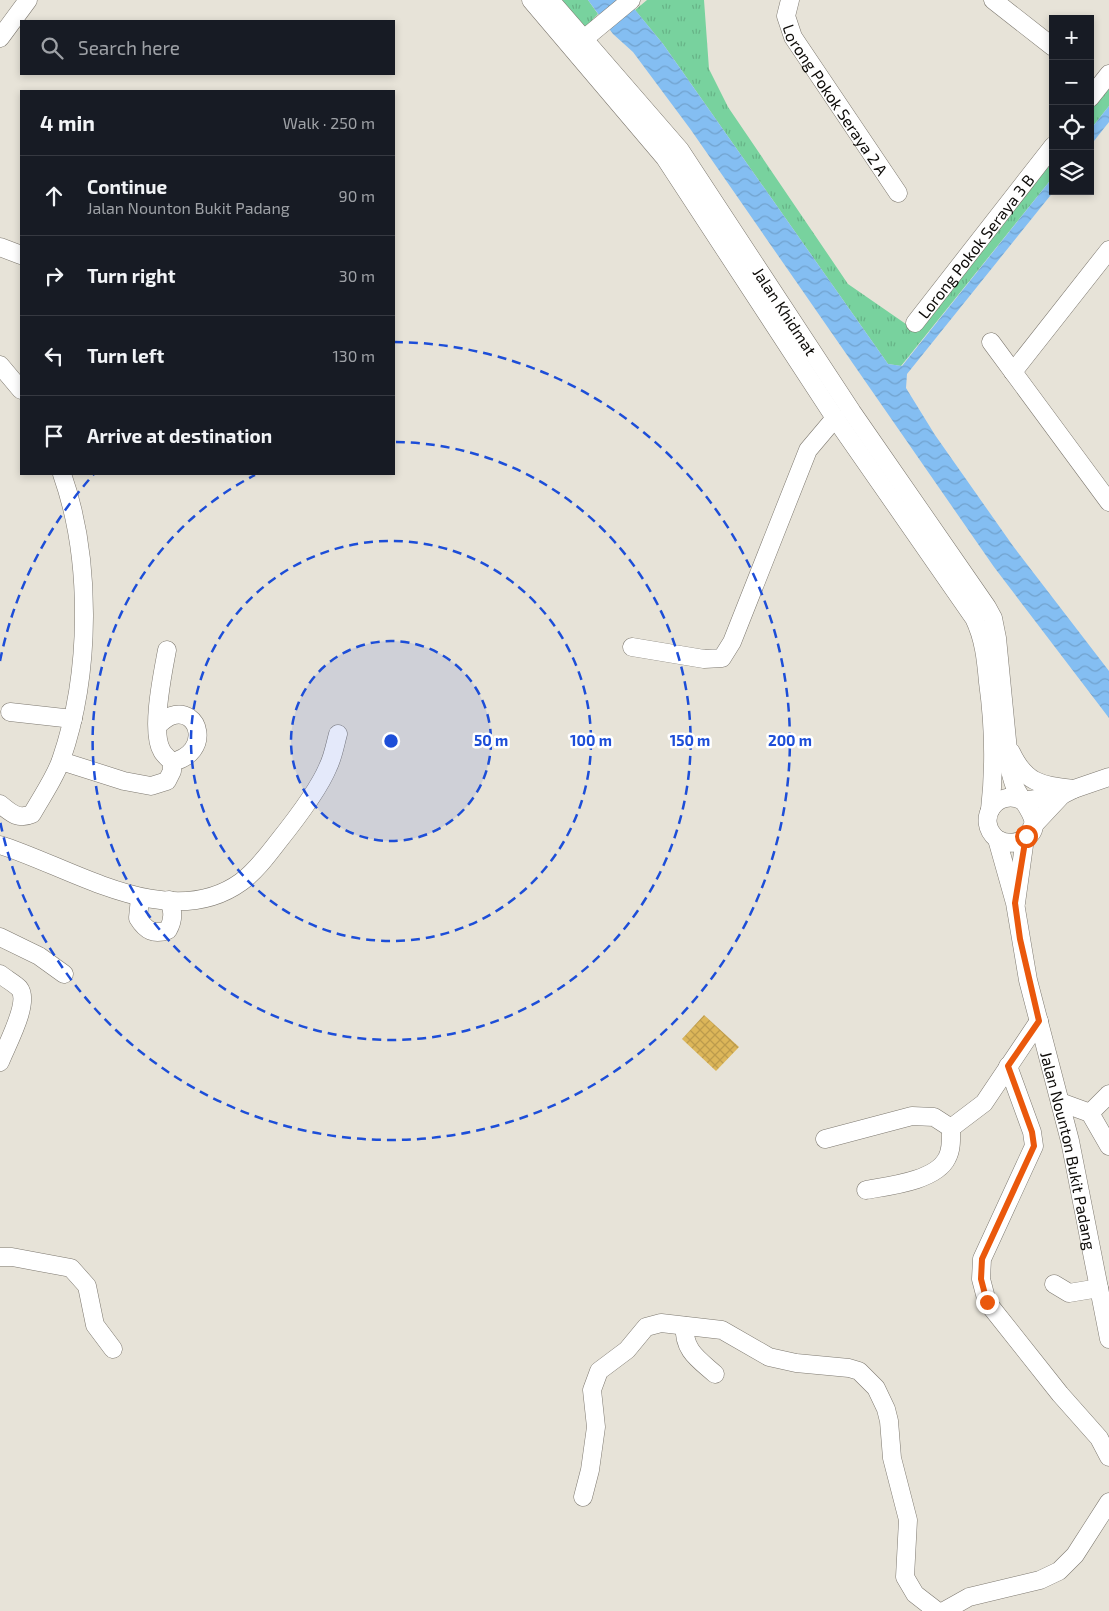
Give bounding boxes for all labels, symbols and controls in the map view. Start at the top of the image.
map controls [1049,15,1094,195]
button: + [1049,15,1094,60]
search box [20,20,395,75]
street label: Lorong Pokok Seraya 2 A [780,21,892,178]
icon: search [38,34,66,62]
text: Search here [78,36,180,59]
button: − [1049,60,1094,105]
button: locate [1049,105,1094,150]
text: 4 min [40,110,95,135]
text: Walk · 250 m [283,113,375,132]
button: layers [1049,150,1094,195]
street label: Lorong Pokok Seraya 3 B [913,170,1037,322]
text: Continue [87,175,167,198]
icon: ahead [40,182,68,210]
text: 90 m [339,186,375,205]
text: Jalan Nounton Bukit Padang [87,198,290,217]
icon: right [40,262,68,290]
street label: Jalan Khidmat [750,263,821,359]
text: Turn right [87,264,175,287]
text: 30 m [339,266,375,285]
icon: left [40,342,68,370]
text: Turn left [87,344,164,367]
text: 130 m [333,346,375,365]
icon: arrive [40,422,68,450]
text: Arrive at destination [87,424,272,447]
text: 50 m [474,731,508,749]
text: 100 m [570,731,612,749]
text: 150 m [670,731,710,749]
text: 200 m [768,731,812,749]
centre of rings [382,732,400,750]
route start [1015,825,1038,848]
street label: Jalan Nounton Bukit Padang [1037,1049,1101,1251]
route end [976,1291,999,1314]

